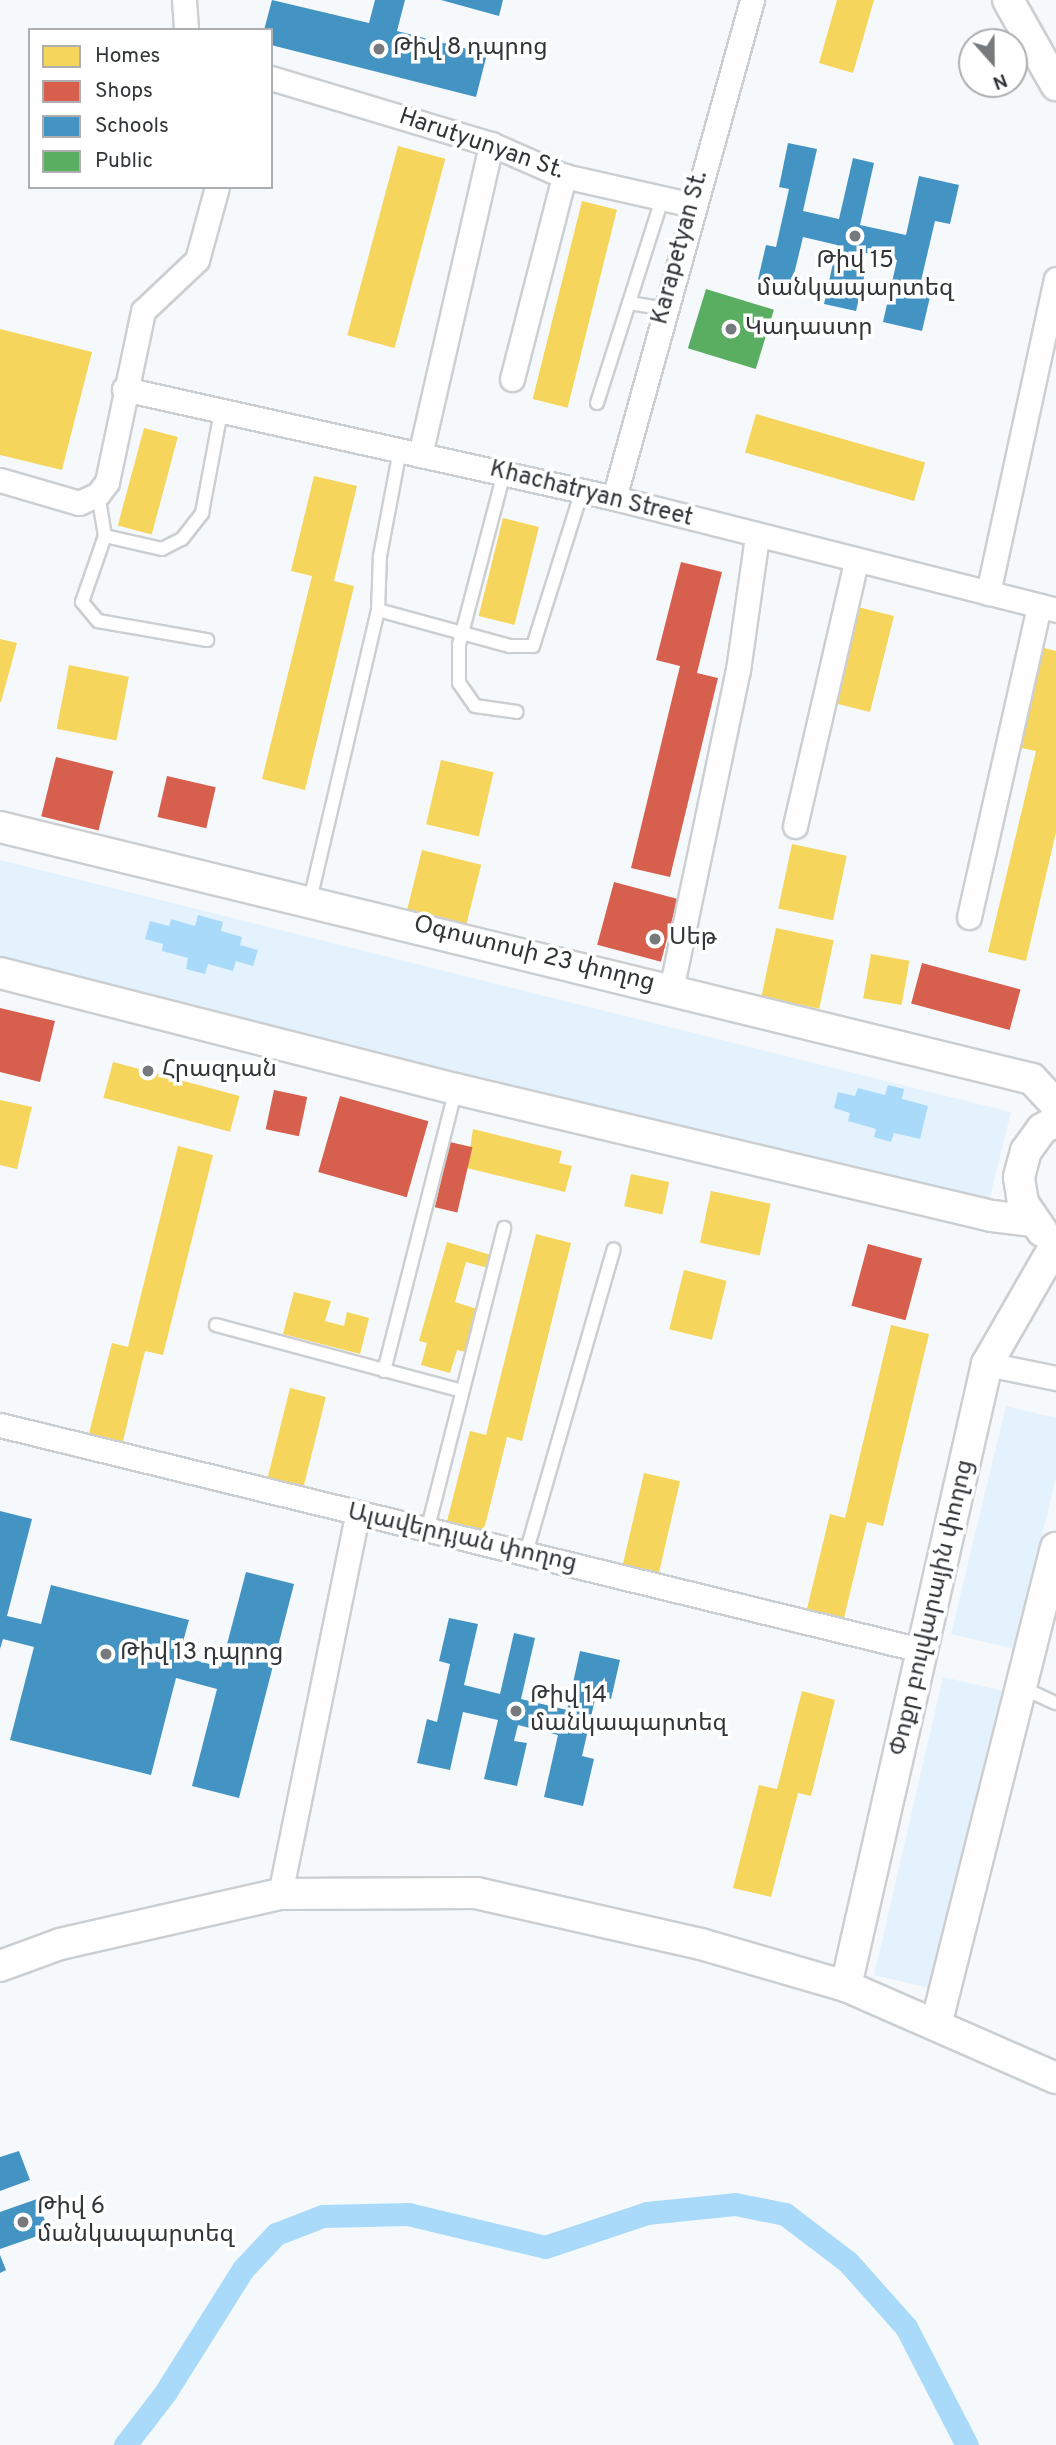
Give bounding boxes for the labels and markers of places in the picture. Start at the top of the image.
place label: Թիվ 8 դպրոց [393,35,548,63]
marker: Թիվ 8 դպրոց [371,41,387,57]
marker: Թիվ 15 մանկապարտեզ [847,228,863,244]
place label: Թիվ 15 մանկապարտեզ [757,248,953,304]
place label: Կադաստր [745,315,873,343]
marker: Կադաստր [723,321,739,337]
place label: Սեթ [669,925,717,953]
marker: Սեթ [647,931,663,947]
place label: Հրազդան [162,1057,277,1085]
marker: Հրազդան [140,1063,156,1079]
place label: Թիվ 13 դպրոց [120,1640,283,1668]
marker: Թիվ 13 դպրոց [98,1646,114,1662]
place label: Թիվ 14 մանկապարտեզ [530,1683,727,1739]
marker: Թիվ 14 մանկապարտեզ [508,1703,524,1719]
place label: Թիվ 6 մանկապարտեզ [37,2194,234,2250]
marker: Թիվ 6 մանկապարտեզ [15,2214,31,2230]

